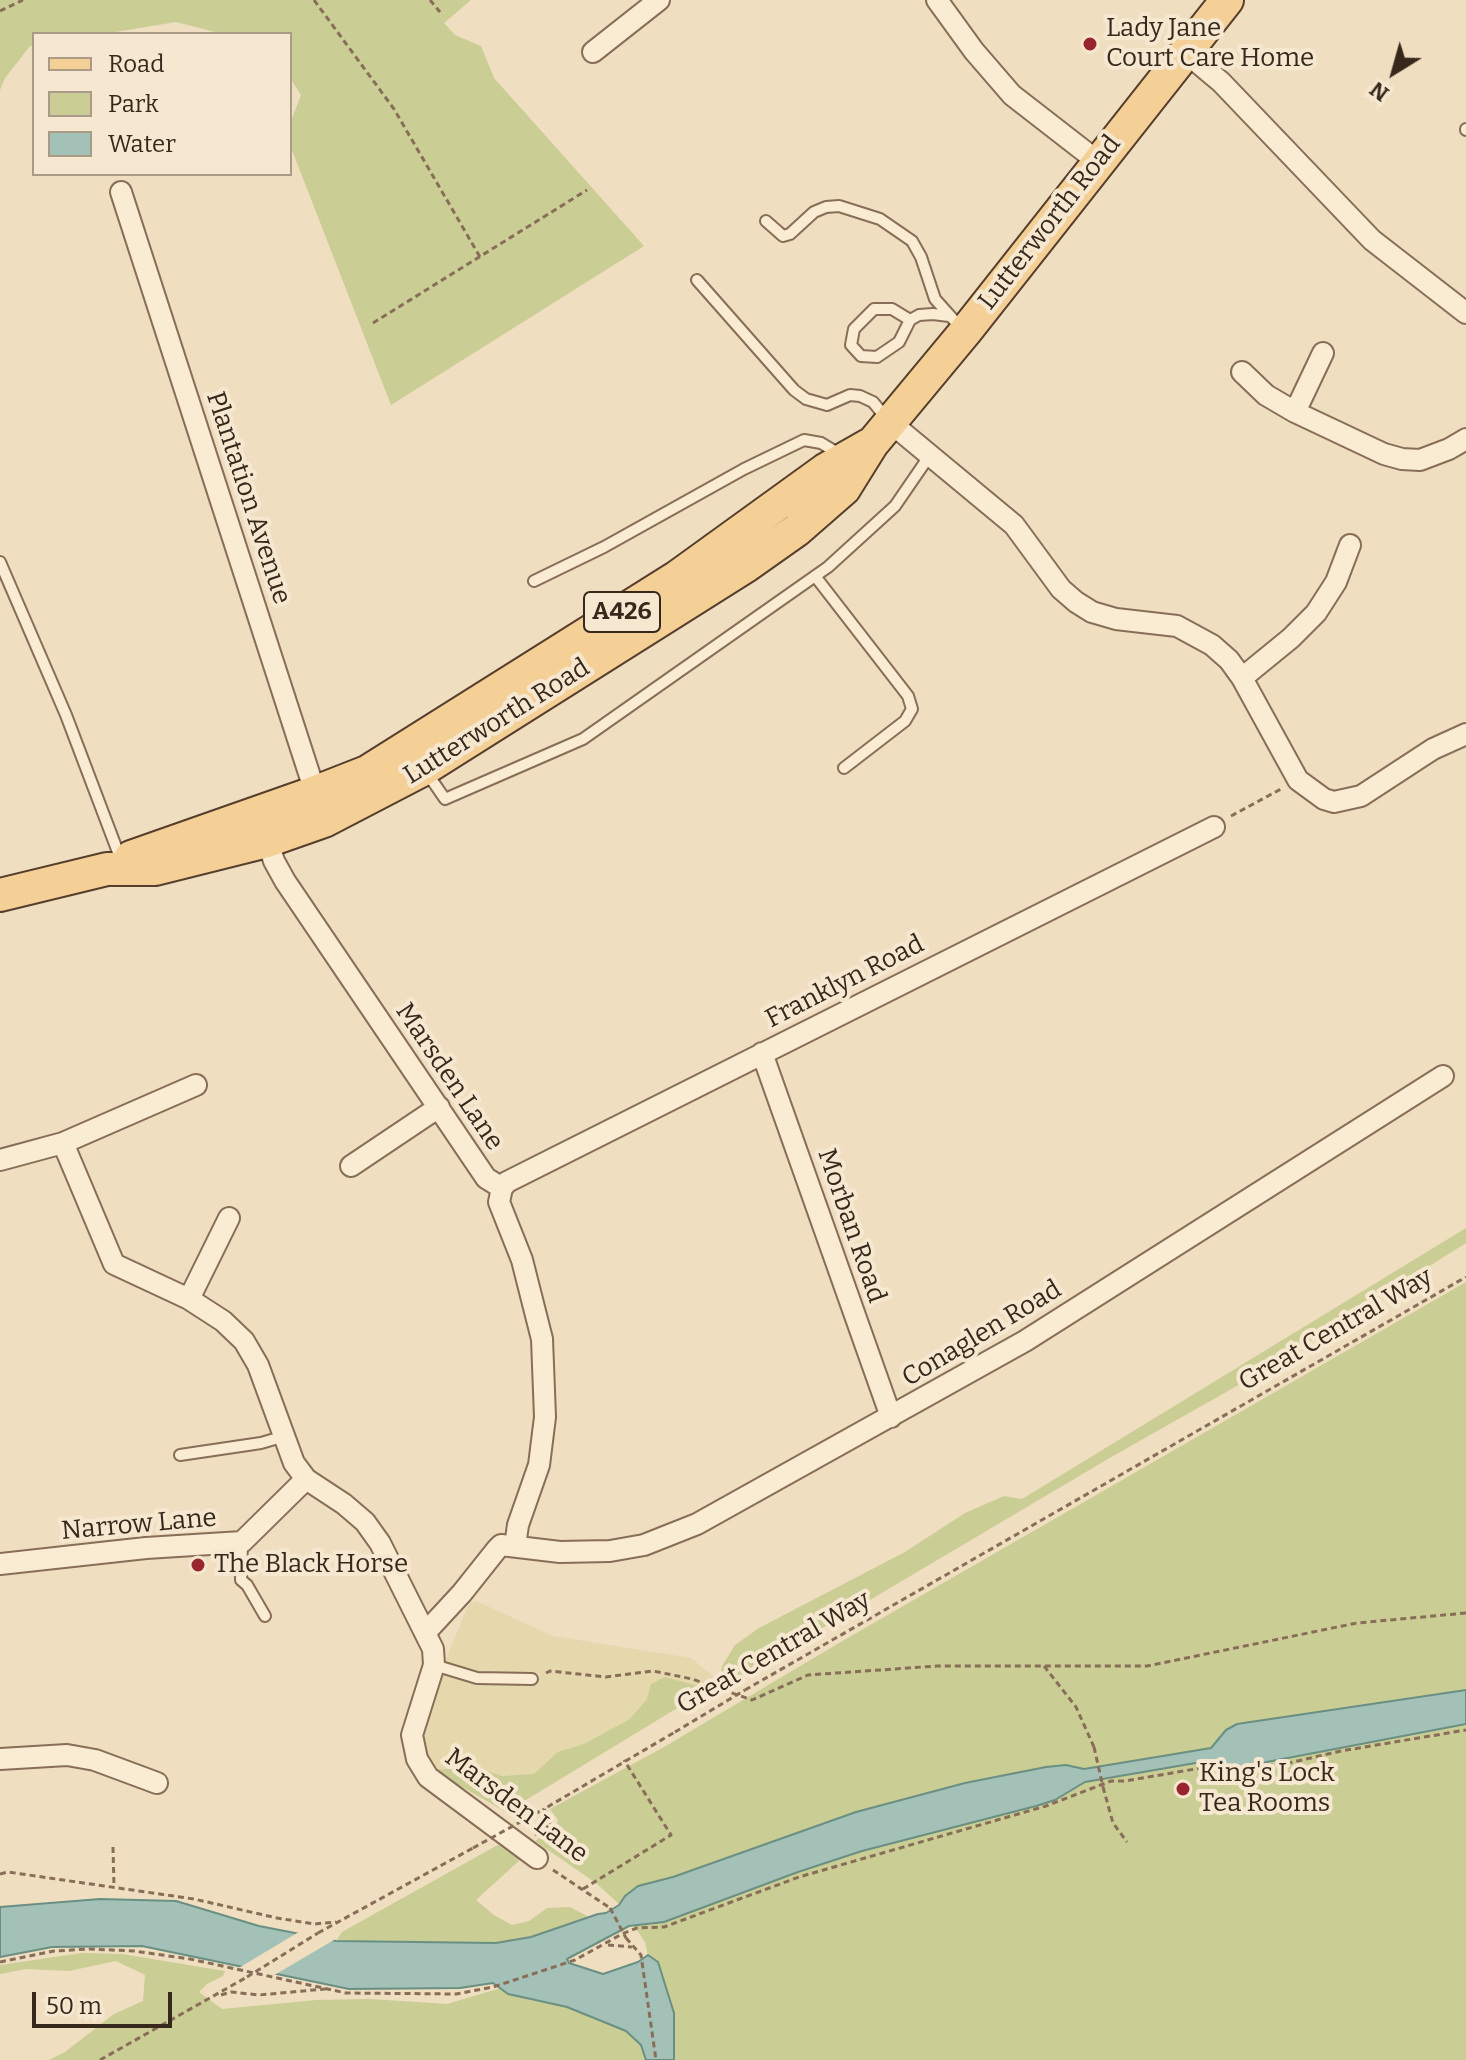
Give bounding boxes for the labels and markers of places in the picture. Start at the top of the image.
place label: Lady Jane Court Care Home [1106,13,1314,74]
marker: Lady Jane Court Care Home [1081,35,1099,53]
place label: The Black Horse [214,1549,408,1581]
marker: The Black Horse [189,1556,207,1574]
place label: King's Lock Tea Rooms [1199,1758,1335,1820]
marker: King's Lock Tea Rooms [1174,1780,1192,1798]

